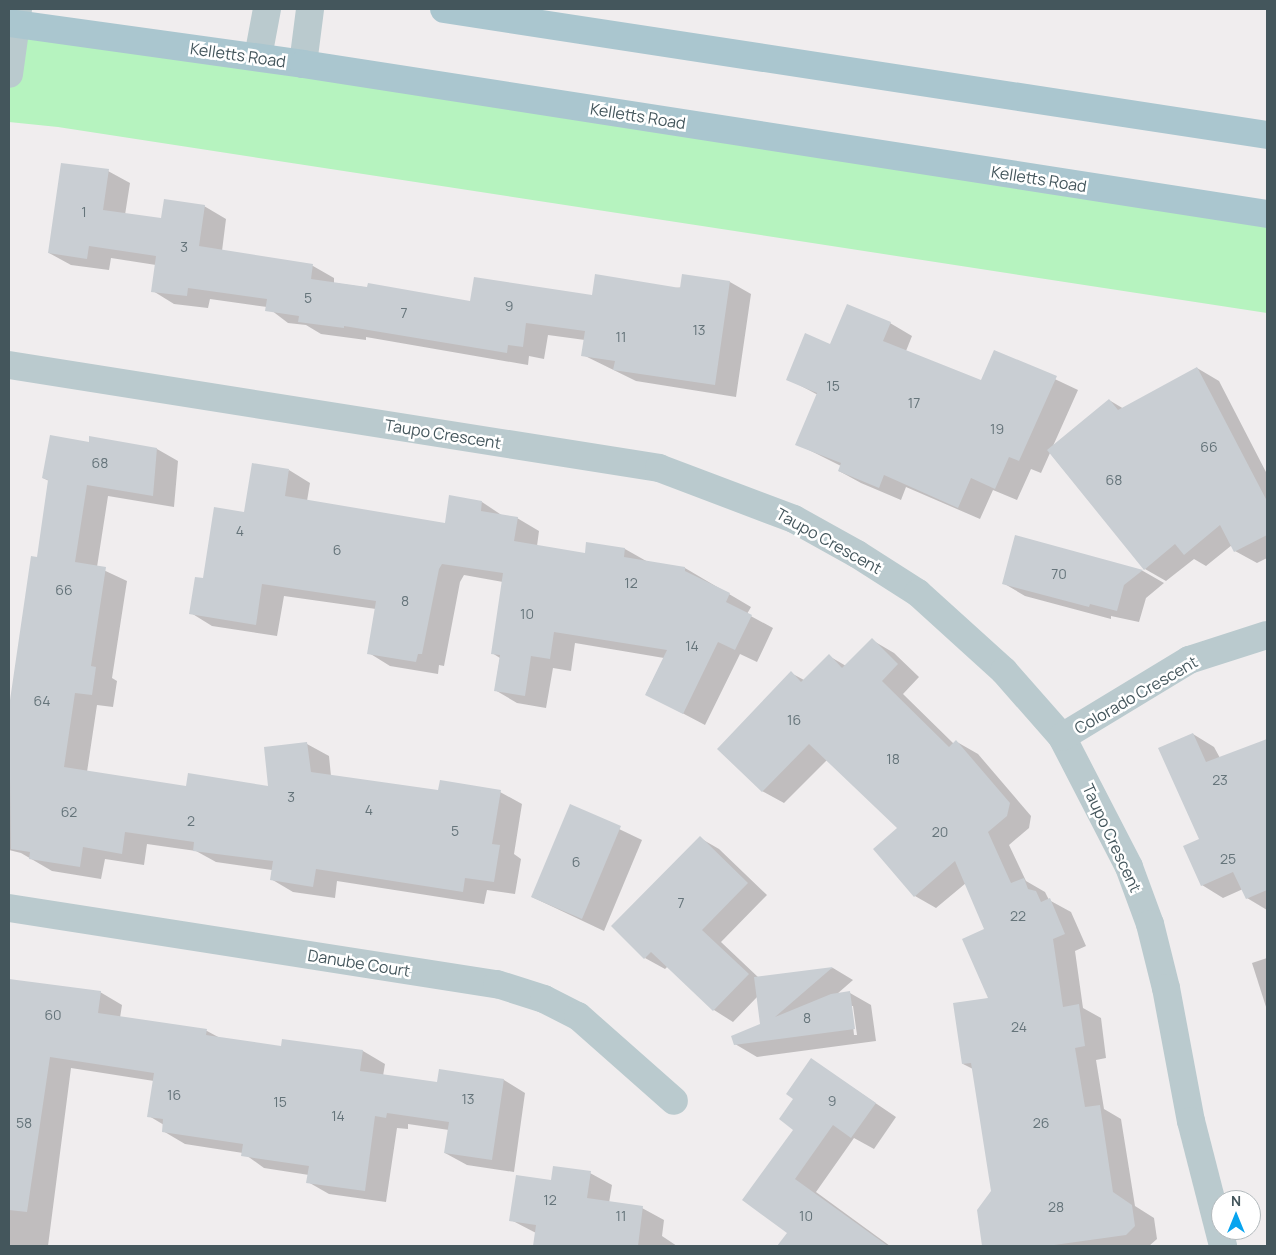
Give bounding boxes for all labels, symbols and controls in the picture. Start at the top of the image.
street label: Kelletts Road [189,39,287,71]
street label: Kelletts Road [589,99,687,133]
street label: Kelletts Road [990,162,1088,196]
house number: 1 [81,204,87,220]
house number: 3 [180,239,188,255]
house number: 5 [304,290,312,306]
house number: 9 [505,298,513,314]
house number: 7 [400,305,408,321]
house number: 13 [692,322,706,338]
house number: 11 [616,329,626,345]
house number: 15 [826,378,840,394]
house number: 17 [908,395,920,411]
street label: Taupo Crescent [384,415,502,453]
house number: 19 [990,421,1004,437]
house number: 66 [1200,439,1218,455]
house number: 68 [92,455,108,471]
house number: 68 [1106,472,1122,488]
street label: Taupo Crescent [773,504,885,578]
house number: 4 [236,523,244,539]
house number: 6 [333,542,341,558]
house number: 70 [1051,566,1067,582]
house number: 12 [624,575,638,591]
house number: 66 [55,582,73,598]
house number: 8 [401,593,409,609]
house number: 10 [520,606,534,622]
house number: 14 [685,638,699,654]
street label: Colorado Crescent [1071,652,1201,738]
house number: 64 [34,693,50,709]
house number: 16 [787,712,801,728]
house number: 18 [886,751,900,767]
house number: 23 [1212,772,1228,788]
street label: Taupo Crescent [1078,781,1146,895]
house number: 3 [287,789,295,805]
house number: 4 [365,802,373,818]
house number: 62 [61,804,77,820]
house number: 2 [187,813,195,829]
house number: 5 [451,823,459,839]
house number: 20 [932,824,948,840]
house number: 25 [1220,851,1236,867]
house number: 6 [572,854,580,870]
house number: 7 [677,895,685,911]
house number: 22 [1010,908,1026,924]
street label: Danube Court [307,945,411,981]
house number: 60 [44,1007,62,1023]
house number: 8 [803,1010,811,1026]
house number: 24 [1011,1019,1027,1035]
house number: 16 [167,1087,181,1103]
house number: 13 [461,1091,475,1107]
house number: 9 [828,1093,836,1109]
house number: 15 [273,1094,287,1110]
house number: 14 [331,1108,345,1124]
house number: 58 [16,1115,32,1131]
house number: 26 [1033,1115,1049,1131]
north arrow [1211,1190,1261,1240]
text: N [1231,1191,1241,1210]
house number: 12 [543,1192,557,1208]
house number: 28 [1048,1199,1064,1215]
house number: 11 [616,1208,626,1224]
house number: 10 [799,1208,813,1224]

